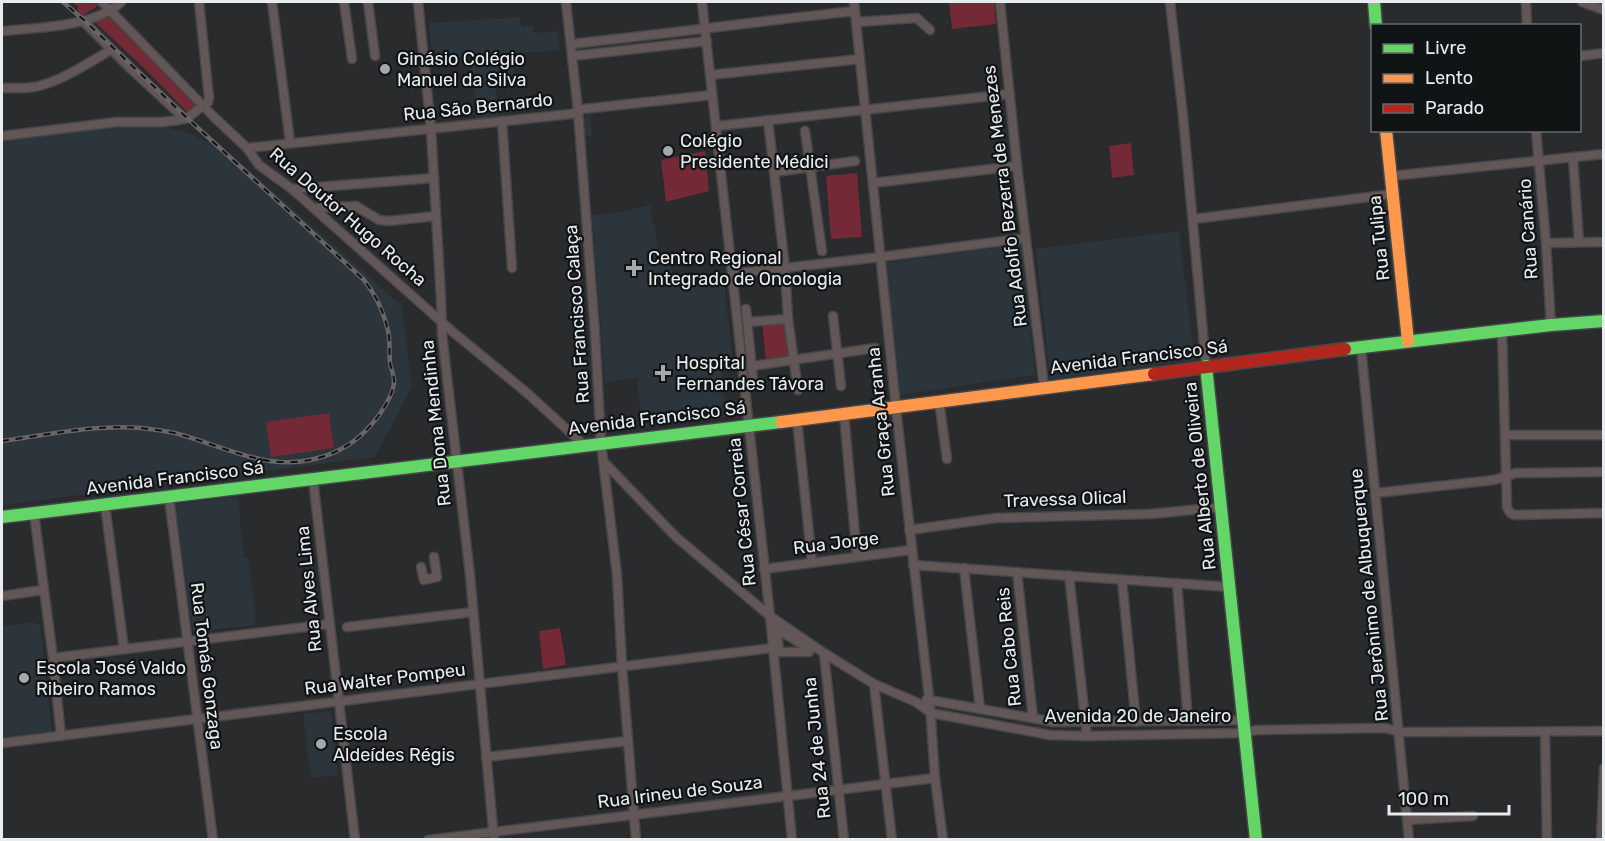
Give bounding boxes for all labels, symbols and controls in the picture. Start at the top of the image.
legend [1371,24,1581,132]
text: Livre [1425,37,1466,59]
place label: Ginásio Colégio Manuel da Silva [397,48,526,91]
marker: Ginásio Colégio Manuel da Silva [378,62,392,76]
street label: Rua Adolfo Bezerra de Menezes [978,64,1032,328]
text: Lento [1425,67,1473,89]
street label: Rua São Bernardo [402,88,554,126]
text: Parado [1425,97,1484,119]
place label: Colégio Presidente Médici [680,130,829,173]
street label: Rua Doutor Hugo Rocha [265,143,431,291]
marker: Colégio Presidente Médici [661,144,675,158]
street label: Rua Canário [1513,178,1543,280]
street label: Rua Tulipa [1364,194,1394,282]
street label: Rua Francisco Calaça [560,224,594,404]
place label: Centro Regional Integrado de Oncologia [648,247,842,290]
marker: Centro Regional Integrado de Oncologia [625,259,643,277]
street label: Avenida Francisco Sá [1049,335,1229,379]
street label: Rua Dona Mendinha [416,339,456,507]
street label: Rua Graça Aranha [862,346,900,498]
place label: Hospital Fernandes Távora [676,352,824,395]
marker: Hospital Fernandes Távora [654,364,672,382]
street label: Rua Alberto de Oliveira [1179,381,1221,571]
street label: Avenida Francisco Sá [567,396,747,440]
street label: Rua César Correia [723,437,761,587]
street label: Avenida Francisco Sá [85,456,265,500]
street label: Rua Jerônimo de Albuquerque [1345,467,1393,723]
street label: Travessa Olical [1003,486,1127,512]
street label: Rua Alves Lima [291,525,327,653]
street label: Rua Jorge [792,527,880,559]
street label: Rua Tomás Gonzaga [186,581,228,751]
street label: Rua Cabo Reis [992,586,1026,708]
place label: Escola José Valdo Ribeiro Ramos [36,657,186,700]
street label: Rua Walter Pompeu [303,658,467,700]
marker: Escola José Valdo Ribeiro Ramos [17,671,31,685]
street label: Rua 24 de Junha [799,676,835,820]
street label: Avenida 20 de Janeiro [1045,705,1231,727]
place label: Escola Aldeídes Régis [333,723,455,766]
marker: Escola Aldeídes Régis [314,737,328,751]
street label: Rua Irineu de Souza [596,771,764,813]
scale bar [1389,778,1509,816]
text: 100 m [1398,788,1449,810]

